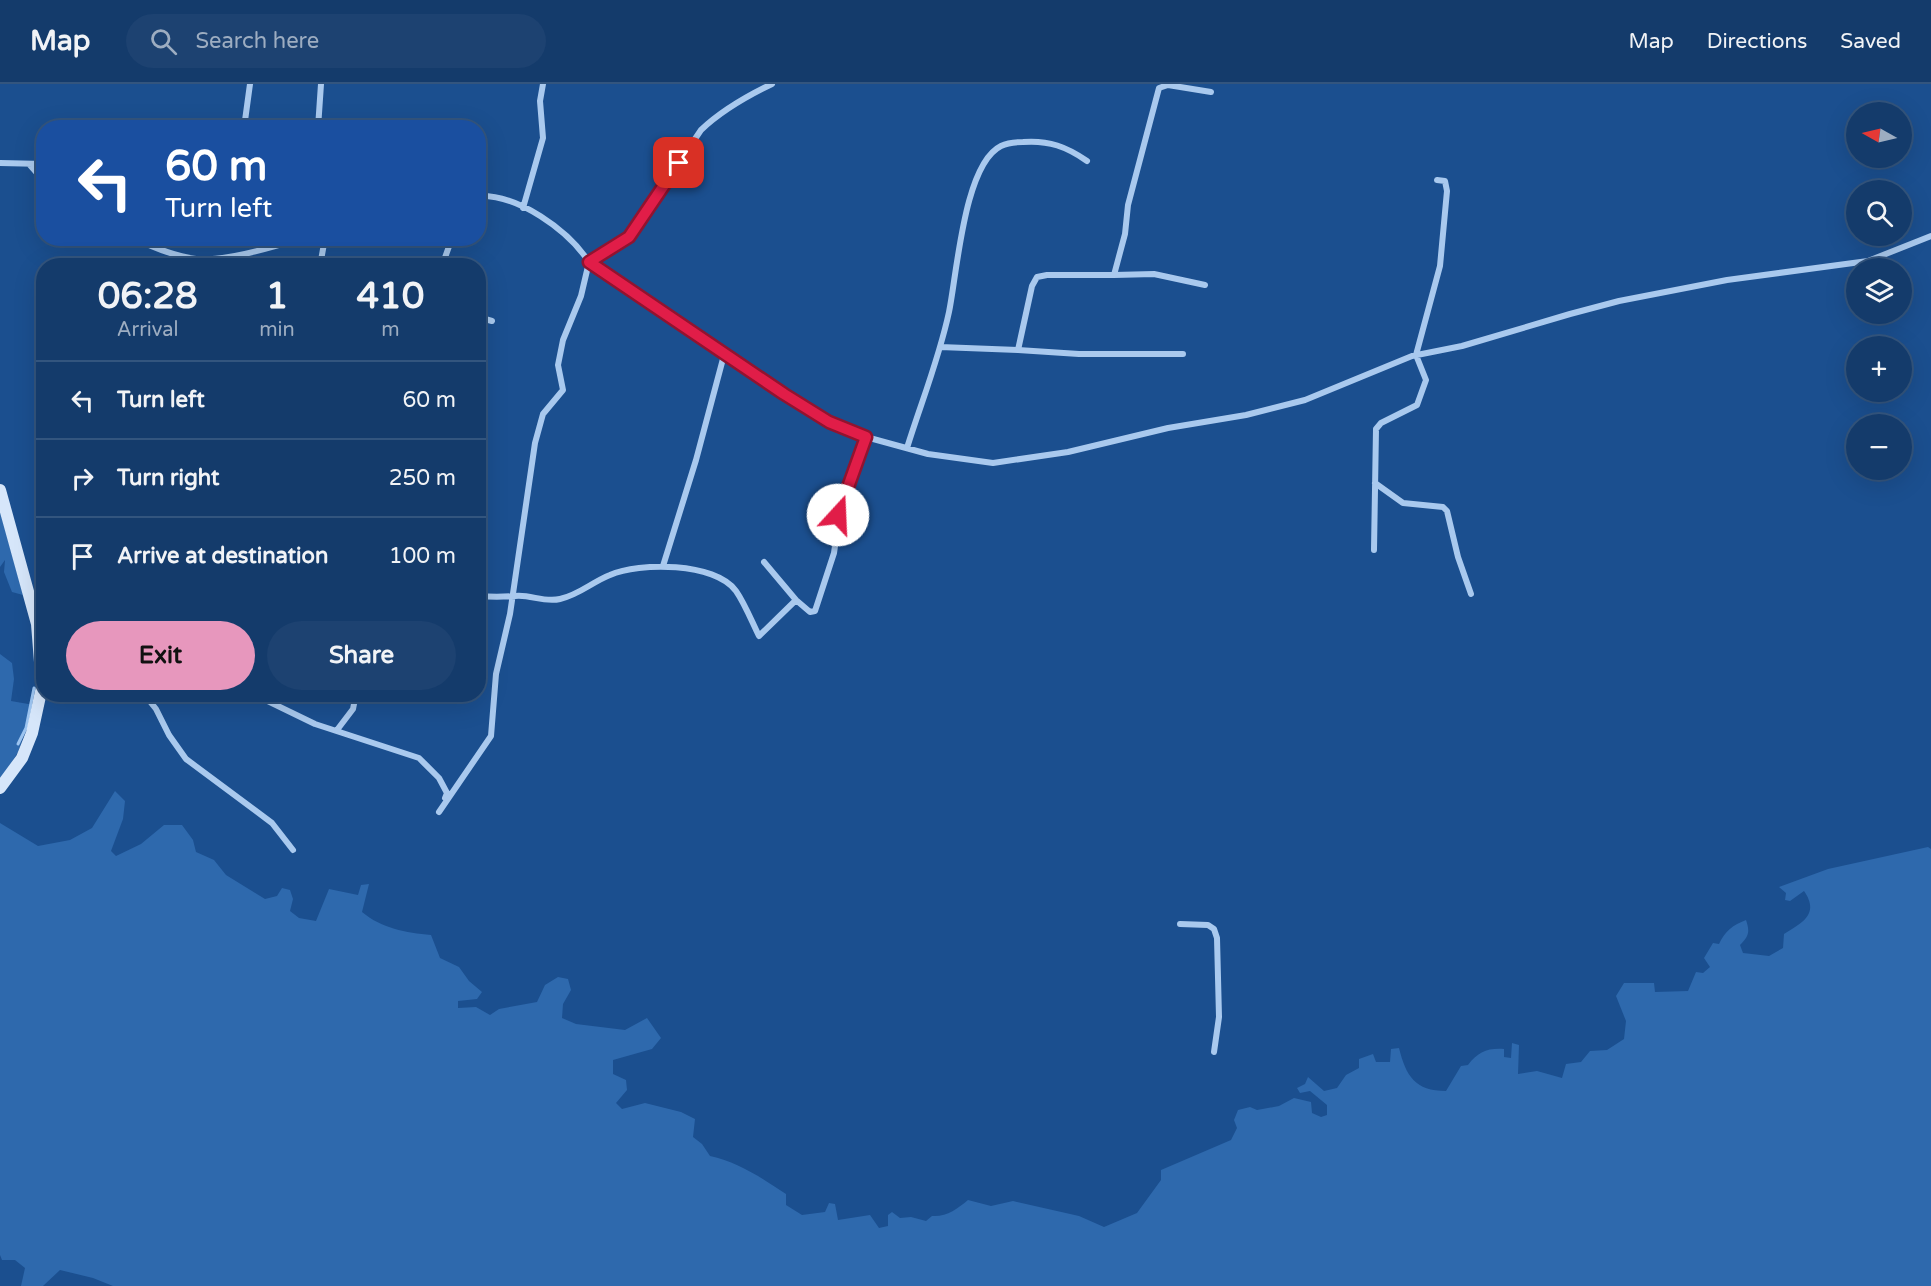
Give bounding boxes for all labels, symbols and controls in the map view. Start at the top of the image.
search box [126,14,546,68]
text: Map [30,24,90,58]
icon: search [147,25,180,58]
text: Search here [195,28,319,54]
text: Map [1628,29,1674,54]
text: Directions [1707,29,1807,54]
text: Saved [1840,29,1901,54]
north arrow [1846,102,1912,168]
map controls [1846,102,1912,480]
pin [653,137,704,188]
text: 60 m [165,141,267,192]
icon: left [66,144,144,222]
icon: arrive [662,146,695,179]
button: search [1846,180,1912,246]
text: Turn left [165,192,272,225]
button: layers [1846,258,1912,324]
text: 06:28 [98,275,198,318]
text: 1 [266,275,288,318]
text: 410 [356,275,424,318]
text: Arrival [117,318,179,342]
text: min [259,318,295,342]
text: m [381,318,400,342]
button: + [1846,336,1912,402]
icon: left [66,384,99,417]
text: Turn left [117,387,205,413]
text: 60 m [402,387,456,413]
button: − [1846,414,1912,480]
icon: right [66,462,99,495]
text: Turn right [117,465,219,491]
text: 250 m [389,465,456,491]
position arrow [806,483,870,547]
icon: arrive [66,540,99,573]
text: Arrive at destination [117,543,328,569]
text: 100 m [389,543,456,569]
button: Exit [66,621,255,690]
button: Share [267,621,456,690]

